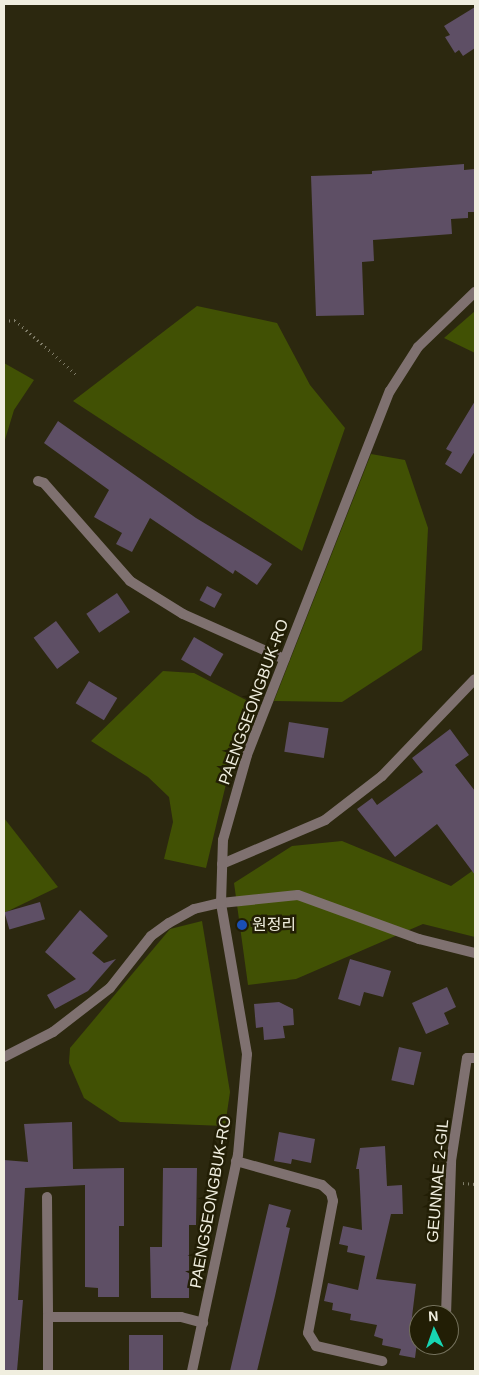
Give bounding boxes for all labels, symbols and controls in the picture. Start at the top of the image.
street label: PAENGSEONGBUK-RO [215,617,293,787]
place label: 원정리 [252,915,296,935]
marker: 원정리 [236,919,248,931]
street label: PAENGSEONGBUK-RO [186,1114,236,1290]
street label: GEUNNAE 2-GIL [423,1119,453,1243]
north arrow [409,1305,459,1355]
text: N [428,1308,439,1324]

